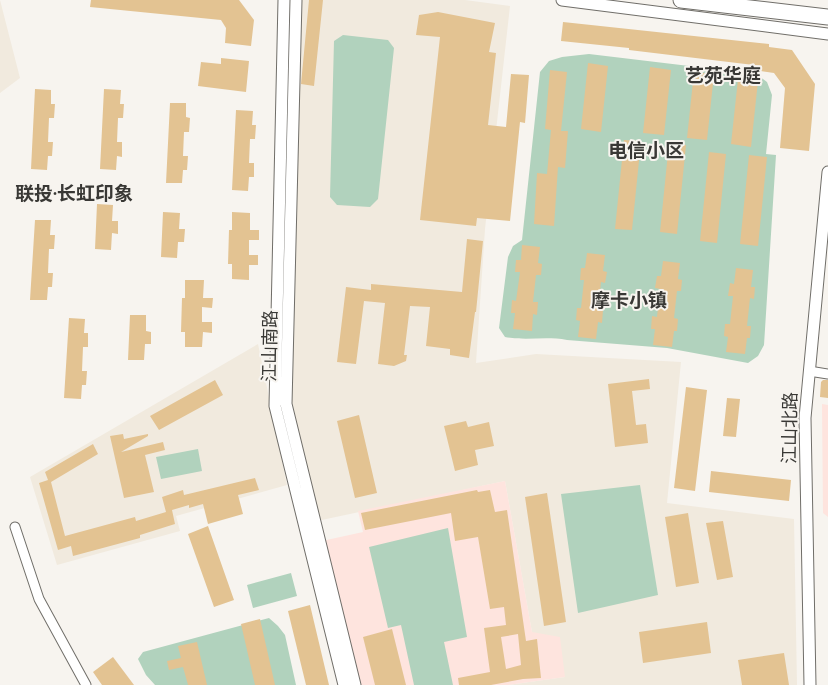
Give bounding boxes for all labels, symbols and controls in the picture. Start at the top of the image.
district label: 艺苑华庭 [685,63,761,87]
district label: 电信小区 [608,138,684,162]
district label: 联投·长虹印象 [15,181,133,205]
district label: 摩卡小镇 [591,288,667,312]
street label: 江山南路 [257,310,282,382]
street label: 江山北路 [777,392,802,464]

